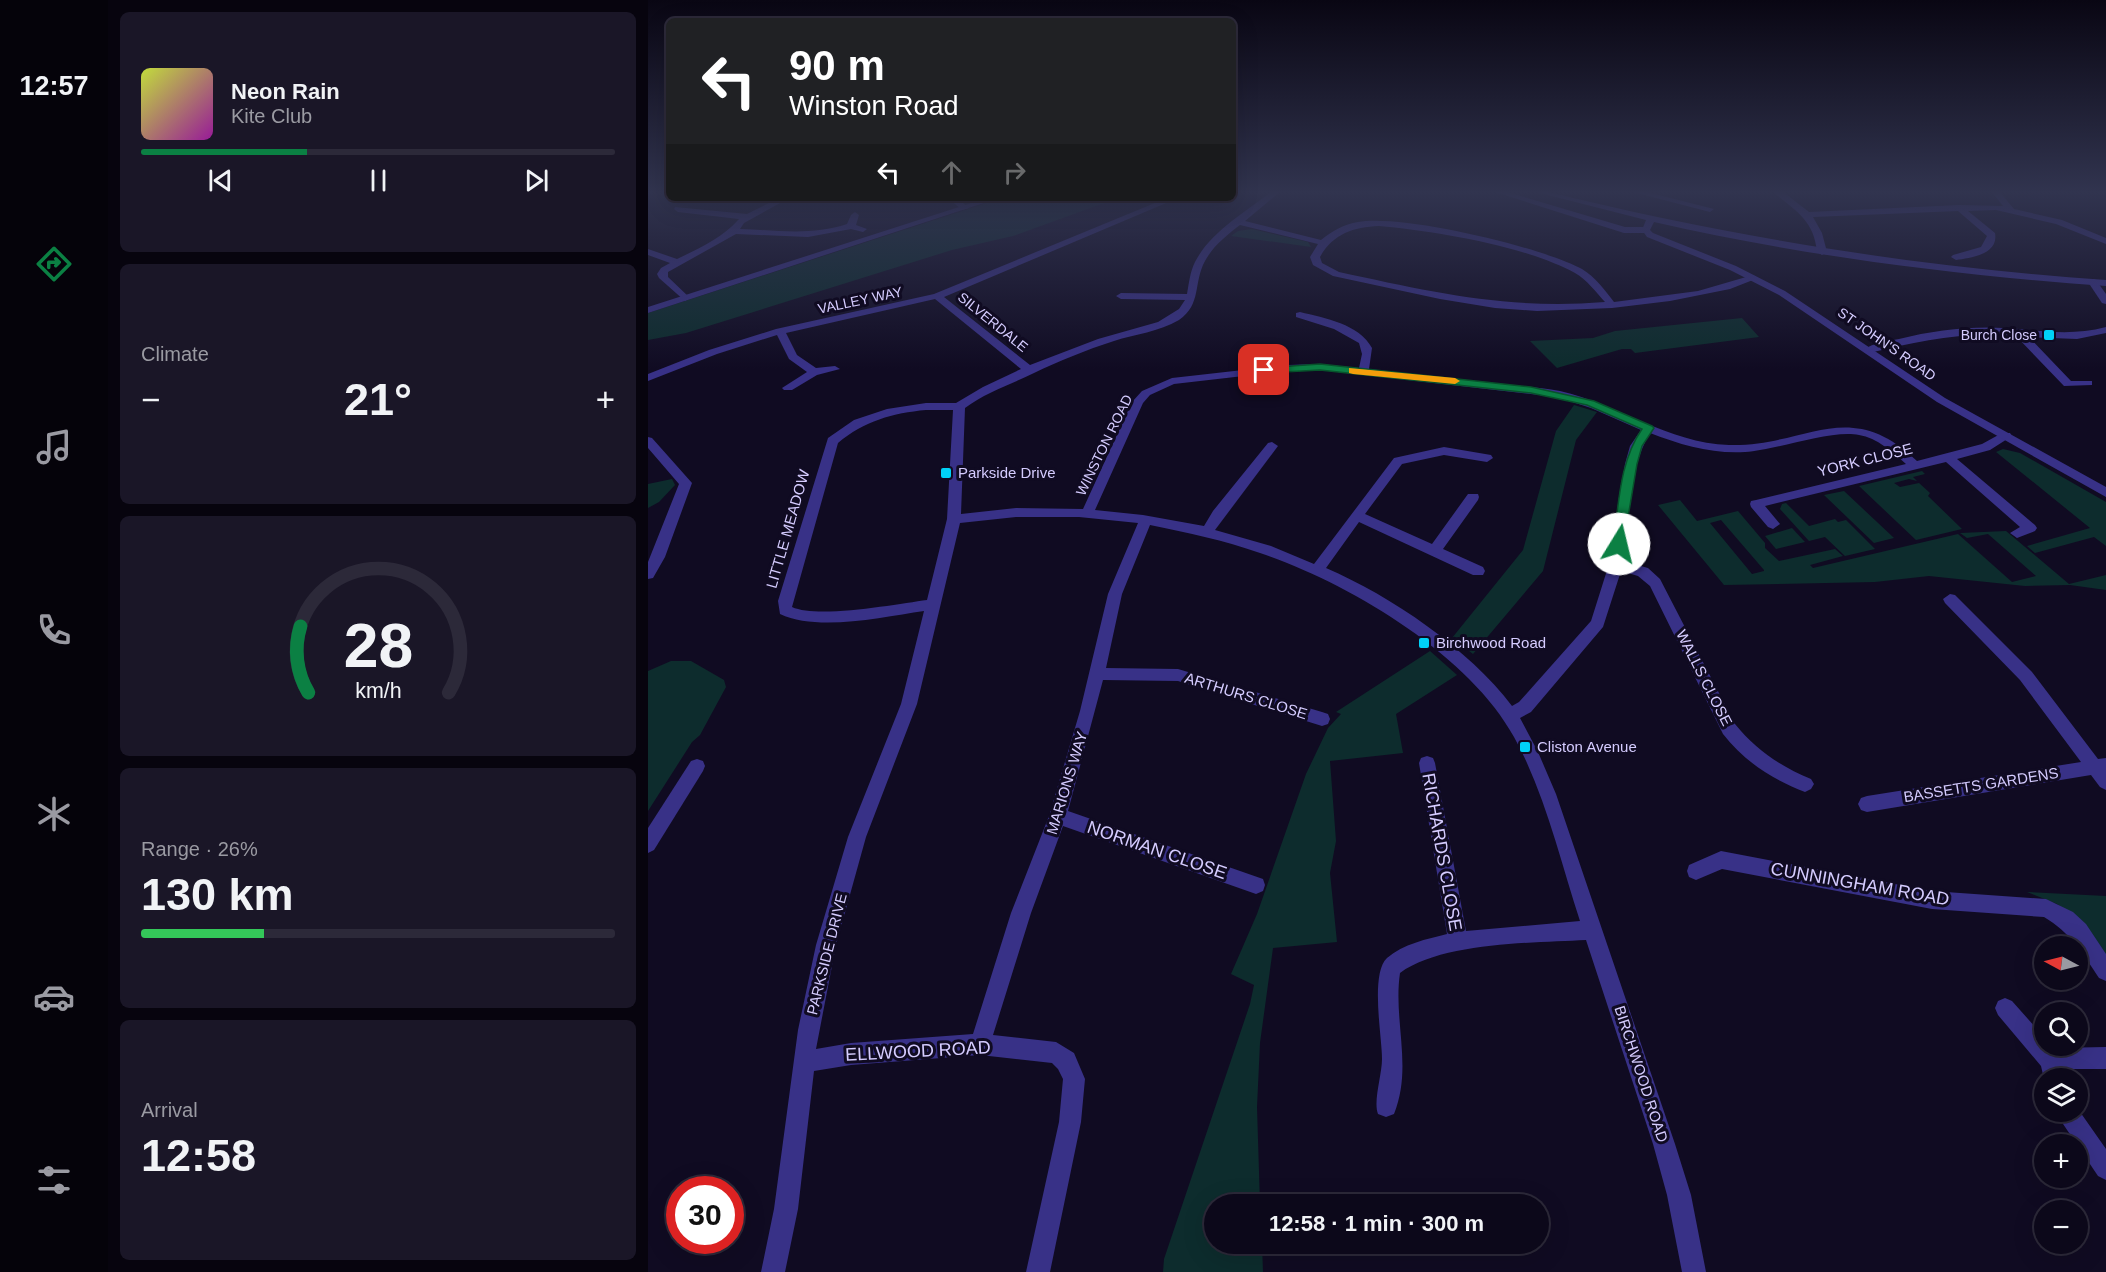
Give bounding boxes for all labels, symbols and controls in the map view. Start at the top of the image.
icon: left [690,42,768,120]
text: 90 m [789,42,885,89]
text: 12:57 [19,71,89,101]
text: Neon Rain [231,79,340,104]
text: Winston Road [789,91,959,121]
text: Kite Club [231,105,312,127]
icon: left [872,156,905,189]
icon: ahead [935,156,968,189]
icon: right [998,156,1031,189]
icon: previous [204,164,237,197]
icon: pause [362,164,395,197]
icon: next [520,164,553,197]
icon: directions [33,243,75,285]
street label: VALLEY WAY [816,283,904,317]
street label: SILVERDALE [955,289,1031,355]
street label: ST JOHN'S ROAD [1835,304,1939,384]
place label: Burch Close [1961,327,2037,343]
marker: Burch Close [2042,328,2056,342]
text: Climate [141,343,209,365]
pin [1238,344,1289,395]
icon: arrive [1247,353,1280,386]
text: 21° [344,374,412,425]
text: − [141,381,160,418]
text: + [596,381,615,418]
street label: WINSTON ROAD [1073,392,1135,498]
icon: music [33,426,75,468]
street label: YORK CLOSE [1816,439,1914,480]
place label: Parkside Drive [958,464,1056,481]
marker: Parkside Drive [939,466,953,480]
street label: LITTLE MEADOW [762,467,813,590]
position arrow [1587,512,1651,576]
icon: phone [33,609,75,651]
text: 28 [343,611,413,680]
street label: WALLS CLOSE [1673,627,1736,729]
place label: Birchwood Road [1436,634,1546,651]
marker: Birchwood Road [1417,636,1431,650]
street label: ARTHURS CLOSE [1183,669,1309,722]
text: km/h [355,679,401,703]
street label: MARIONS WAY [1043,729,1090,836]
place label: Cliston Avenue [1537,738,1637,755]
marker: Cliston Avenue [1518,740,1532,754]
street label: BASSETTS GARDENS [1902,764,2060,805]
street label: RICHARDS CLOSE [1418,771,1466,933]
icon: climate [33,793,75,835]
street label: NORMAN CLOSE [1085,817,1229,883]
text: Range · 26% [141,838,258,860]
street label: CUNNINGHAM ROAD [1769,858,1951,910]
text: 130 km [141,869,294,920]
street label: PARKSIDE DRIVE [803,891,850,1016]
north arrow [2034,936,2088,990]
map controls [2034,936,2088,1254]
icon: car [33,976,75,1018]
button: search [2034,1002,2088,1056]
street label: BIRCHWOOD ROAD [1611,1003,1672,1144]
street label: ELLWOOD ROAD [845,1037,991,1065]
button: layers [2034,1068,2088,1122]
text: Arrival [141,1099,198,1121]
text: 12:58 [141,1130,256,1181]
button: + [2034,1134,2088,1188]
icon: filters [33,1159,75,1201]
speed limit sign: 30 [666,1176,744,1254]
button: − [2034,1200,2088,1254]
text: 12:58 · 1 min · 300 m [1269,1211,1484,1236]

